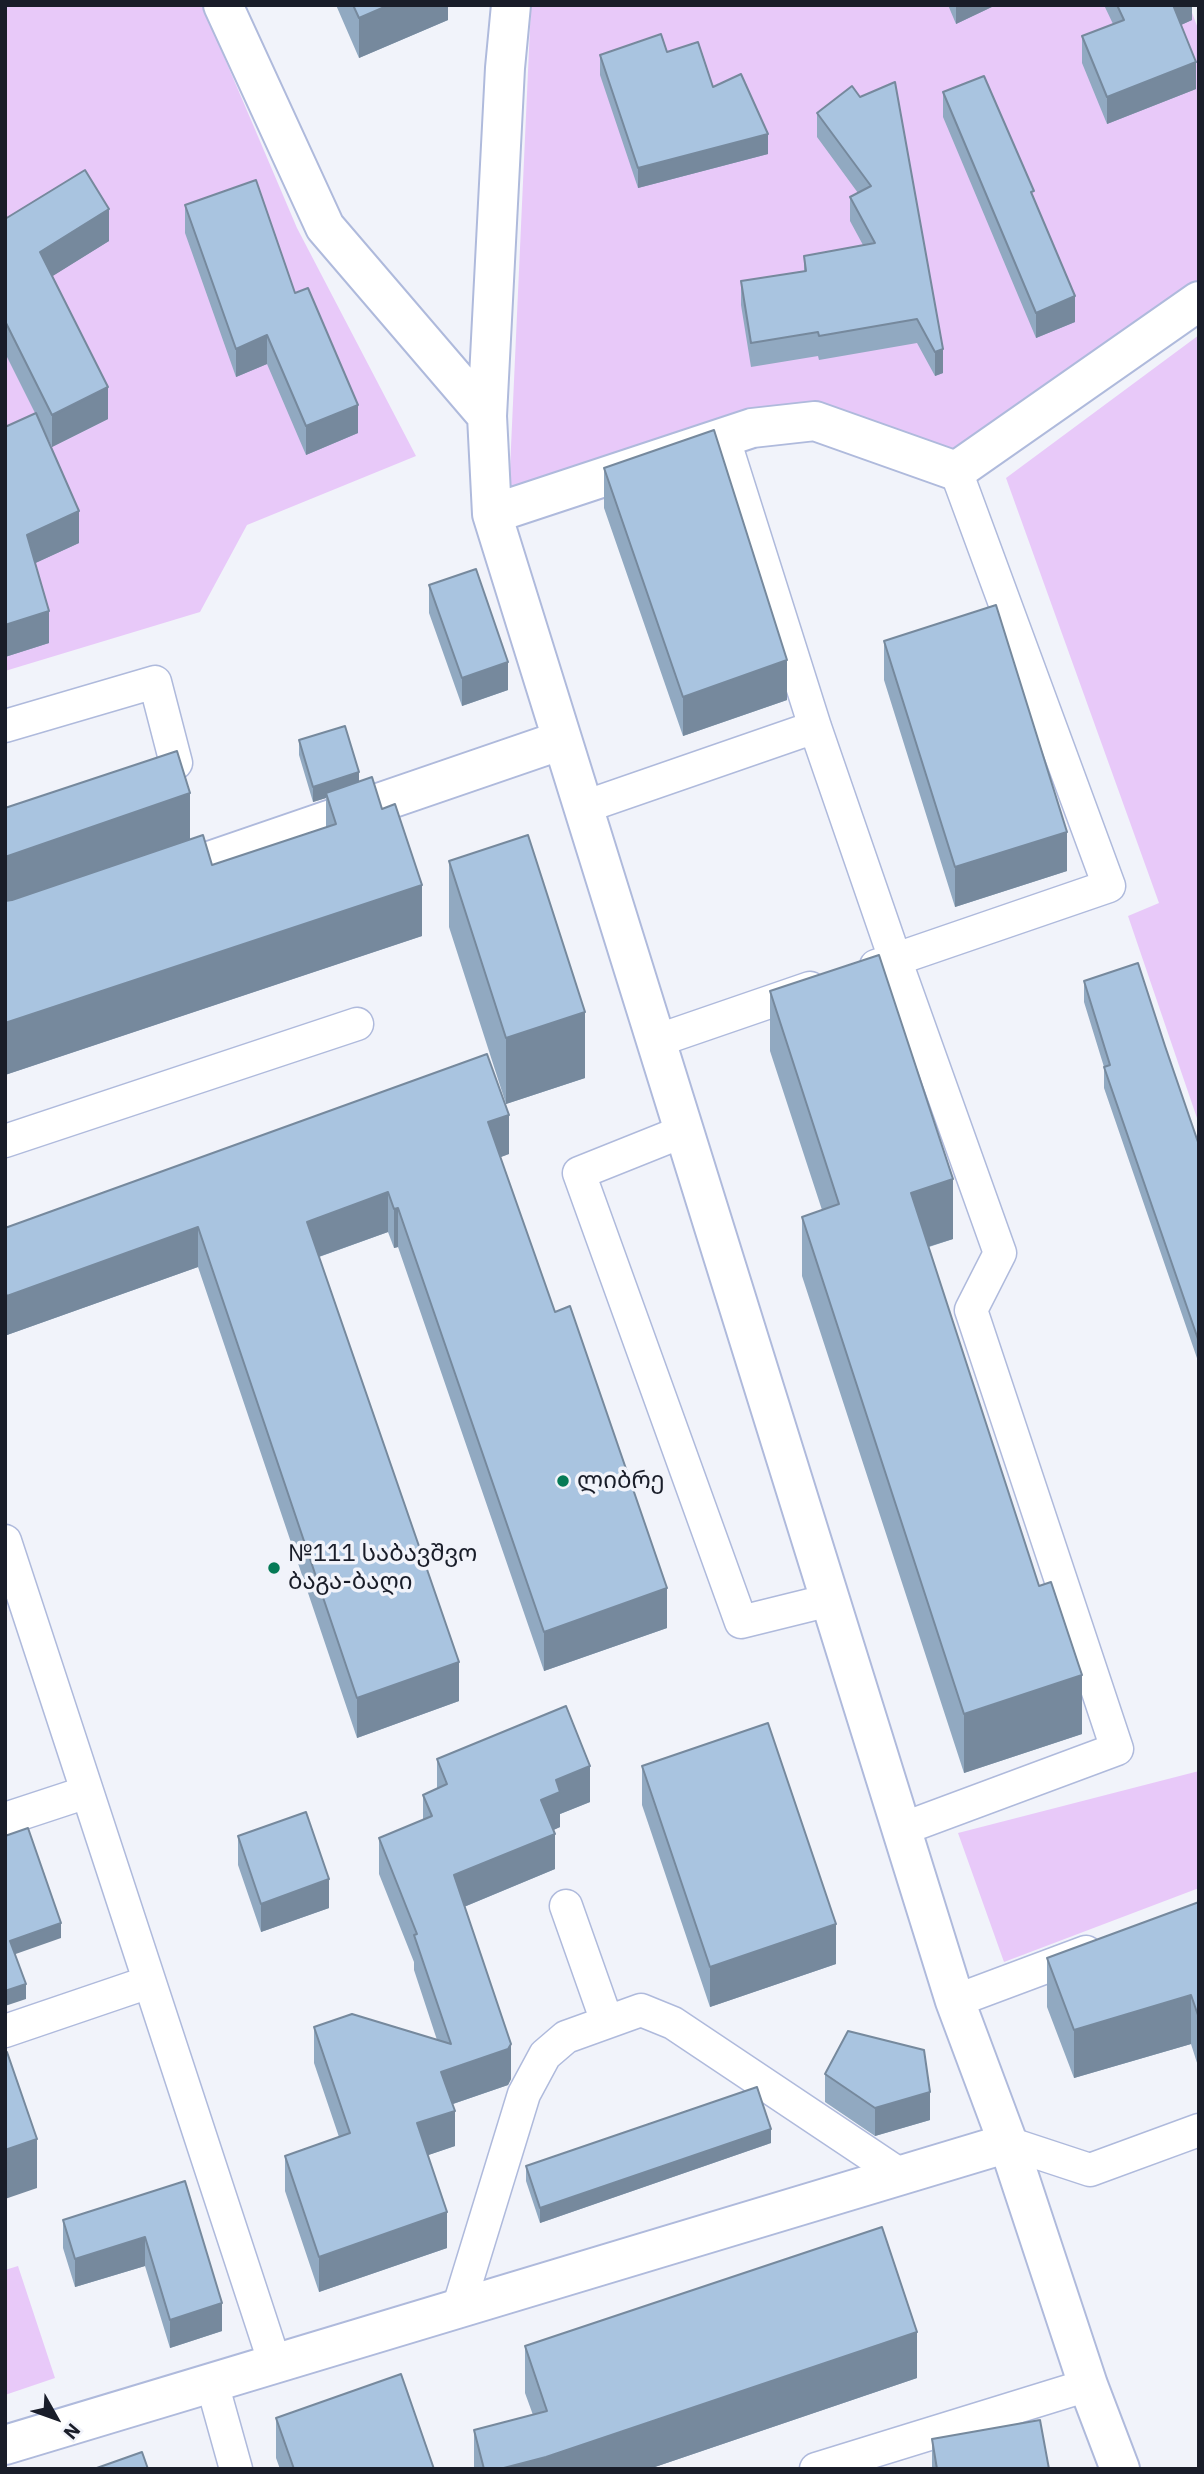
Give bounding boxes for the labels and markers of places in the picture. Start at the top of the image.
place label: ლიბრე [577,1467,665,1495]
marker: ლიბრე [555,1473,571,1489]
place label: №111 საბავშვო ბაგა-ბაღი [288,1540,477,1596]
marker: №111 საბავშვო ბაგა-ბაღი [266,1560,282,1576]

